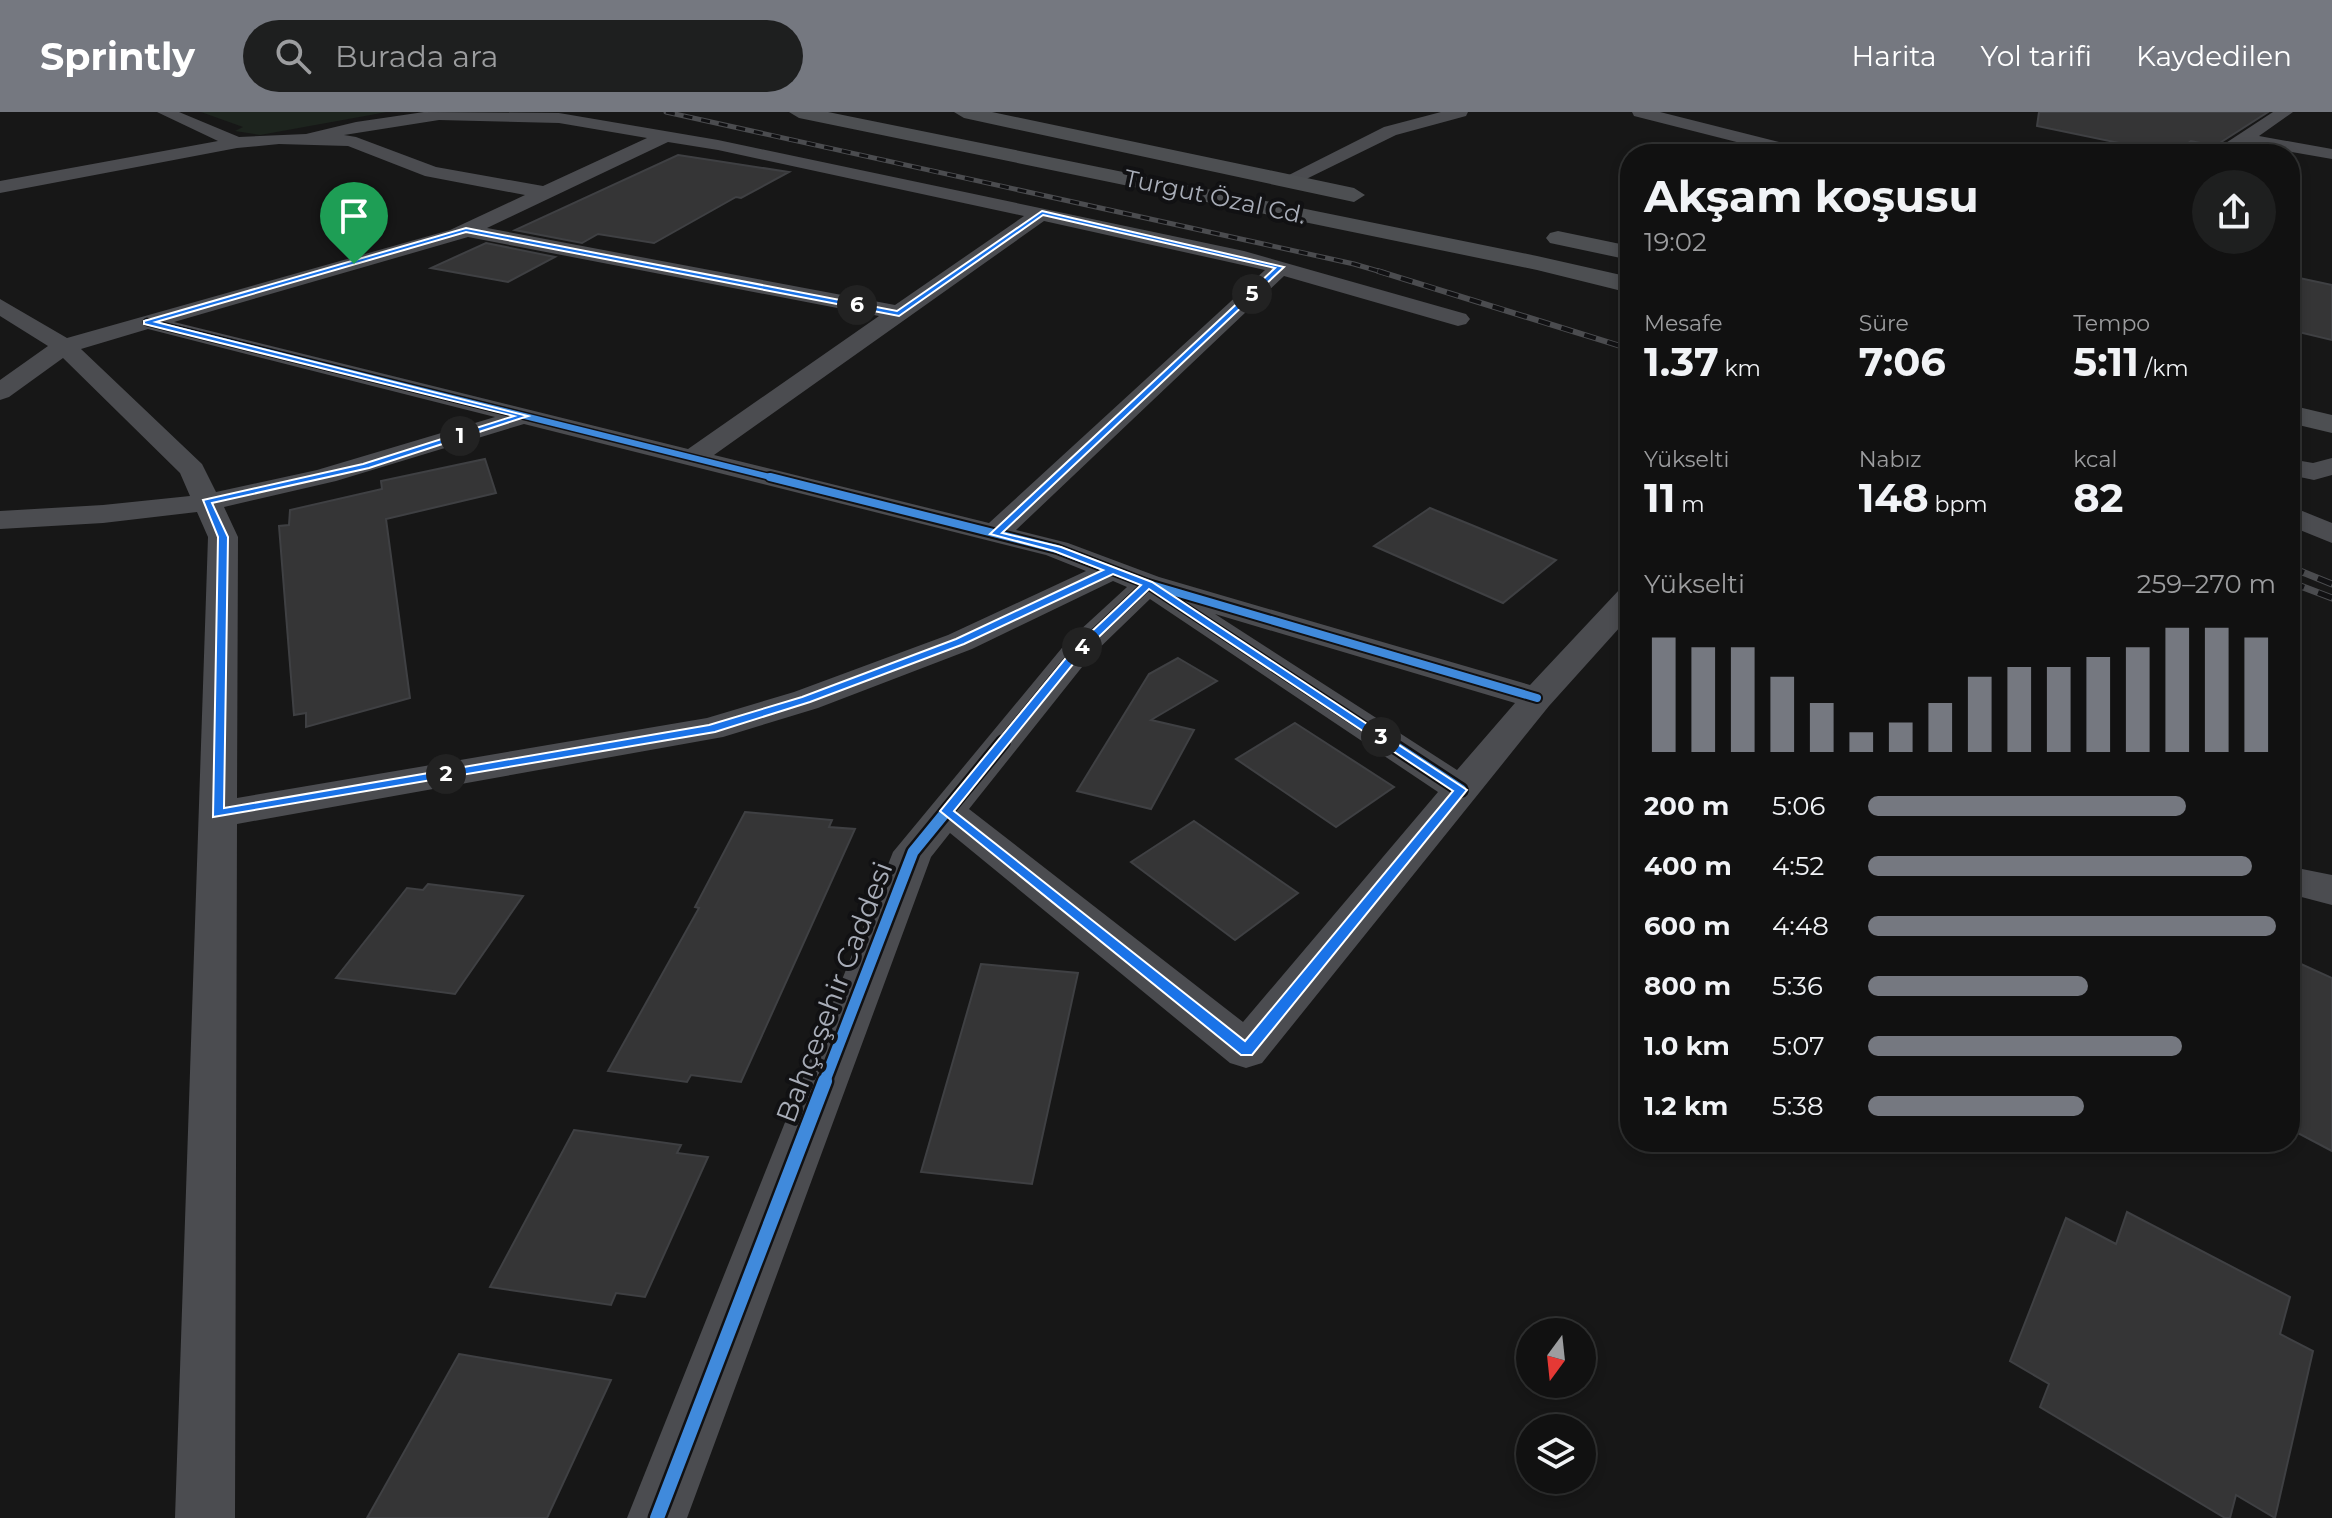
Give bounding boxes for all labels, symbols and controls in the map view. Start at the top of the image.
search box [243,20,803,92]
text: Sprintly [40,33,195,80]
icon: search [271,34,315,78]
text: Burada ara [335,38,499,75]
text: Harita [1852,39,1937,73]
text: Yol tarifi [1981,39,2092,73]
text: Kaydedilen [2136,39,2292,73]
street label: Turgut Özal Cd. [1122,163,1308,230]
text: Akşam koşusu [1644,169,1979,223]
button: share [2192,170,2276,254]
pin [320,182,388,264]
icon: arrive [332,194,376,238]
text: 19:02 [1644,226,1707,258]
pin: 5 [1232,274,1272,314]
text: 5 [1245,280,1259,307]
pin: 6 [837,285,877,325]
text: 6 [850,291,864,318]
text: Mesafe [1644,310,1723,337]
text: Süre [1859,310,1909,337]
text: Tempo [2073,310,2150,337]
text: 1.37 [1644,337,1719,386]
text: 7:06 [1859,337,1946,386]
text: 5:11 [2073,337,2139,386]
text: km [1719,355,1761,382]
text: /km [2139,355,2189,382]
pin: 1 [440,416,480,456]
text: 1 [456,422,464,449]
text: Yükselti [1644,446,1729,473]
text: Nabız [1859,446,1922,473]
text: kcal [2073,446,2117,473]
text: 11 [1644,473,1675,522]
text: 148 [1859,473,1929,522]
text: 82 [2073,473,2123,522]
text: m [1675,491,1704,518]
text: bpm [1929,491,1988,518]
text: Yükselti [1644,568,1745,600]
text: 259–270 m [2137,568,2276,600]
pin: 4 [1062,627,1102,667]
text: 4 [1074,633,1090,660]
pin: 3 [1361,717,1401,757]
text: 3 [1374,723,1388,750]
pin: 2 [426,754,466,794]
text: 2 [440,760,452,787]
text: 200 m [1644,790,1729,822]
text: 5:06 [1772,790,1825,822]
text: 400 m [1644,850,1732,882]
text: 4:52 [1772,850,1824,882]
street label: Bahçeşehir Caddesi [769,857,899,1127]
text: 600 m [1644,910,1731,942]
text: 4:48 [1772,910,1829,942]
text: 800 m [1644,970,1731,1002]
text: 5:36 [1772,970,1823,1002]
text: 1.0 km [1644,1030,1730,1062]
text: 5:07 [1772,1030,1825,1062]
text: 1.2 km [1644,1090,1728,1122]
text: 5:38 [1772,1090,1823,1122]
north arrow [1516,1318,1596,1398]
map controls [1516,1318,1596,1494]
button: layers [1516,1414,1596,1494]

